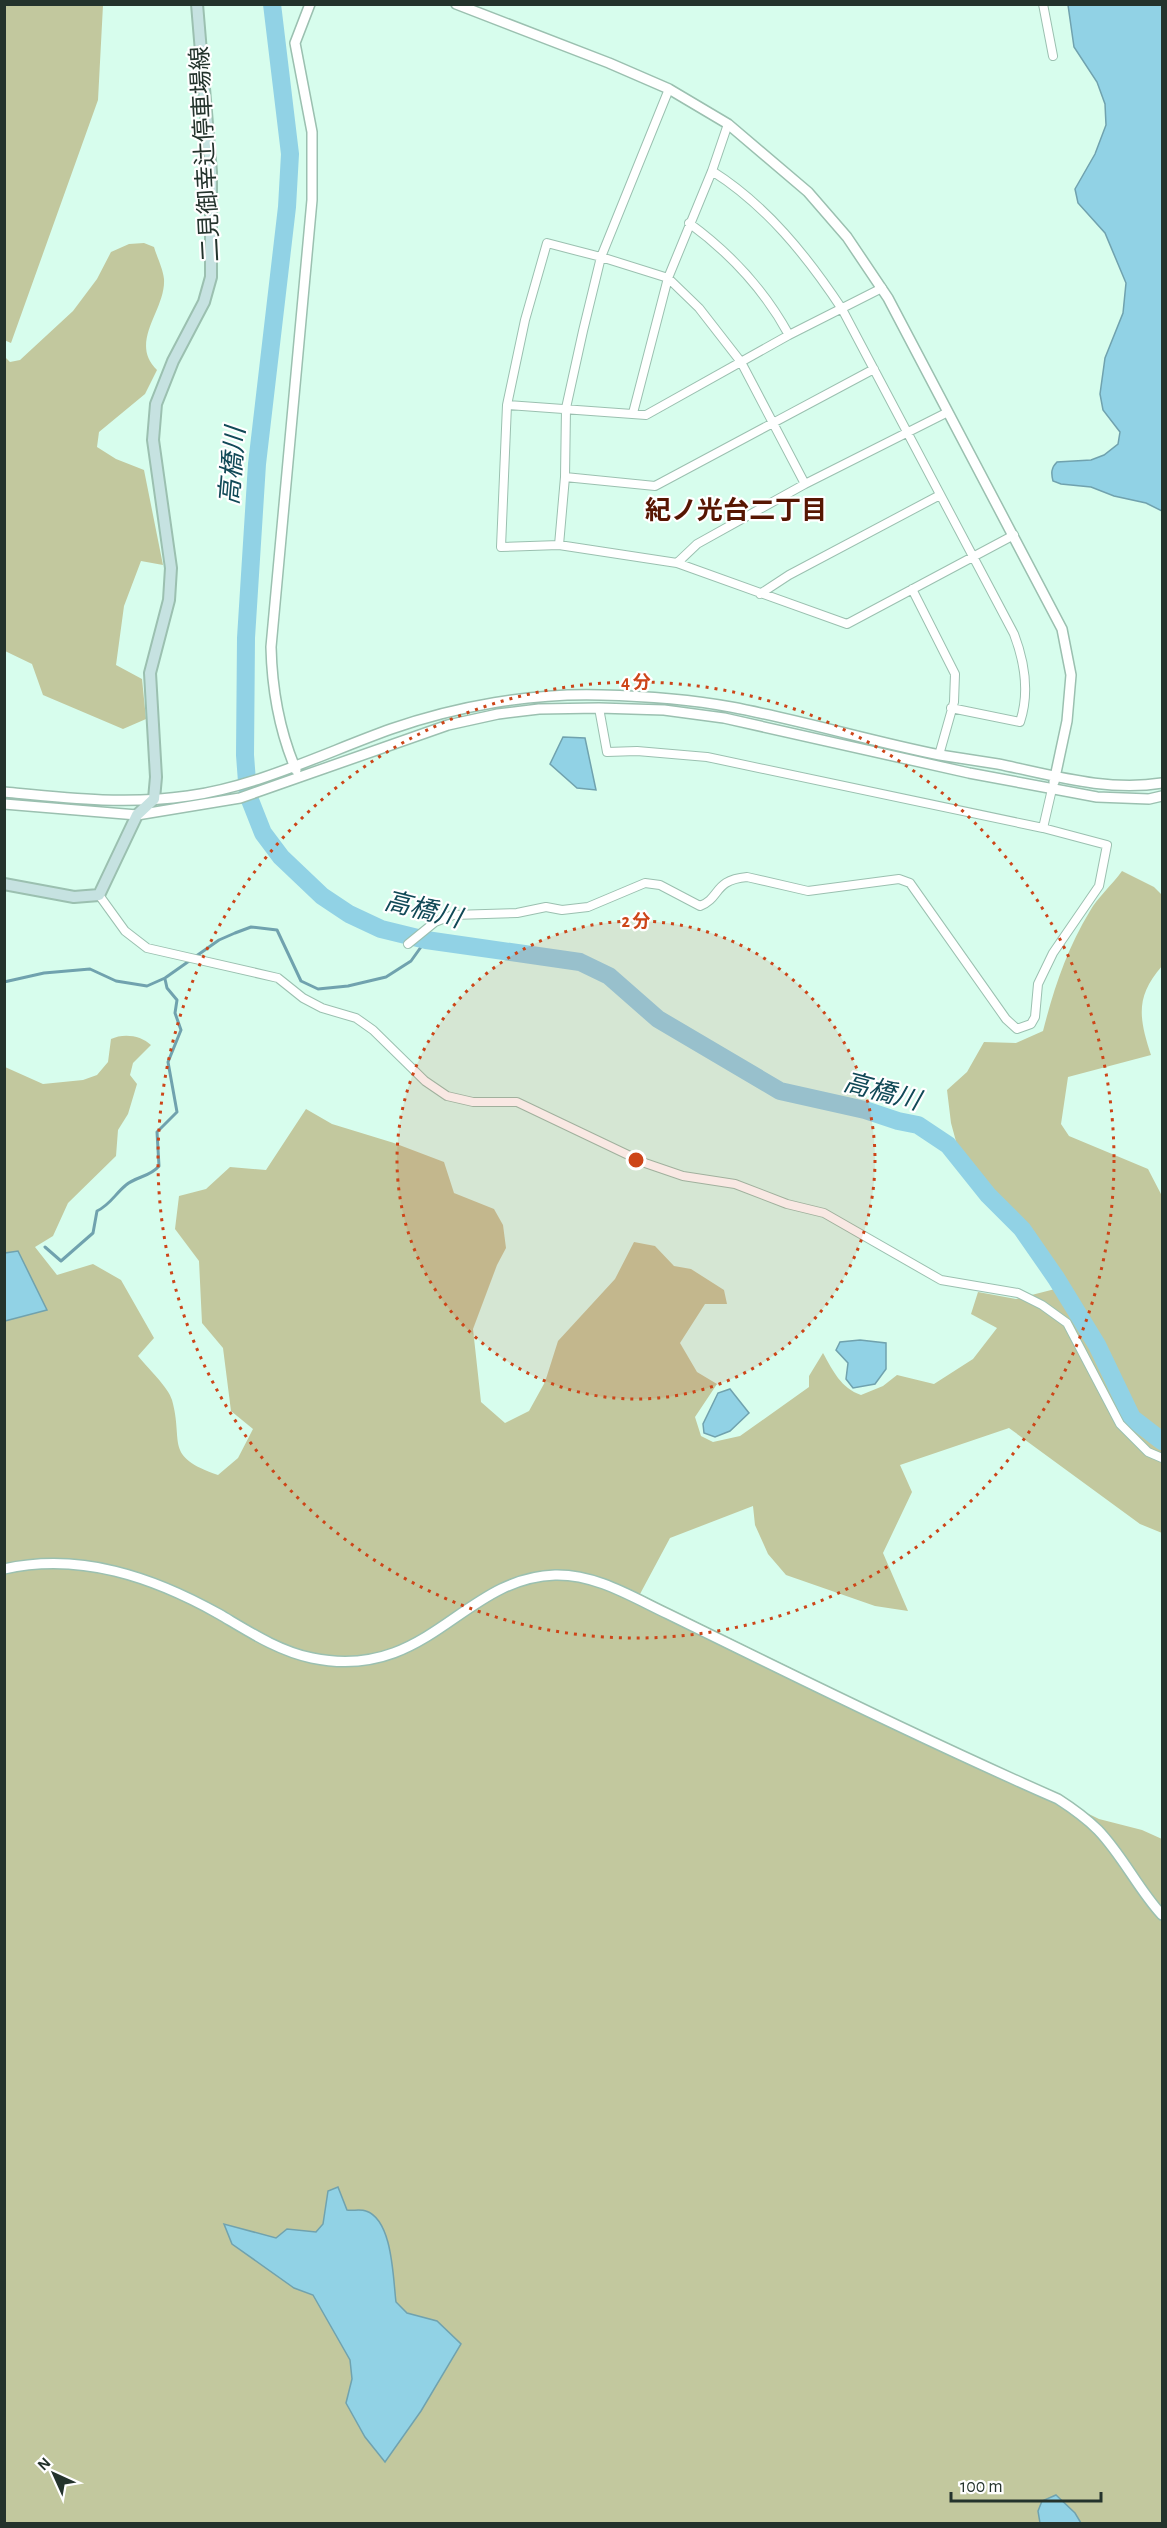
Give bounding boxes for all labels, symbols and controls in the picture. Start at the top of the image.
street label: 二見御幸辻停車場線 [186,45,224,263]
water label: 高橋川 [216,423,250,506]
district label: 紀ノ光台二丁目 [645,496,827,524]
text: 4 分 [621,672,651,692]
water label: 高橋川 [382,887,467,933]
text: 2 分 [621,911,651,931]
water label: 高橋川 [841,1068,926,1115]
centre of rings [626,1150,646,1170]
north arrow [24,2444,84,2504]
text: N [35,2455,54,2474]
scale bar [951,2465,1101,2503]
text: 100 m [960,2478,1003,2496]

